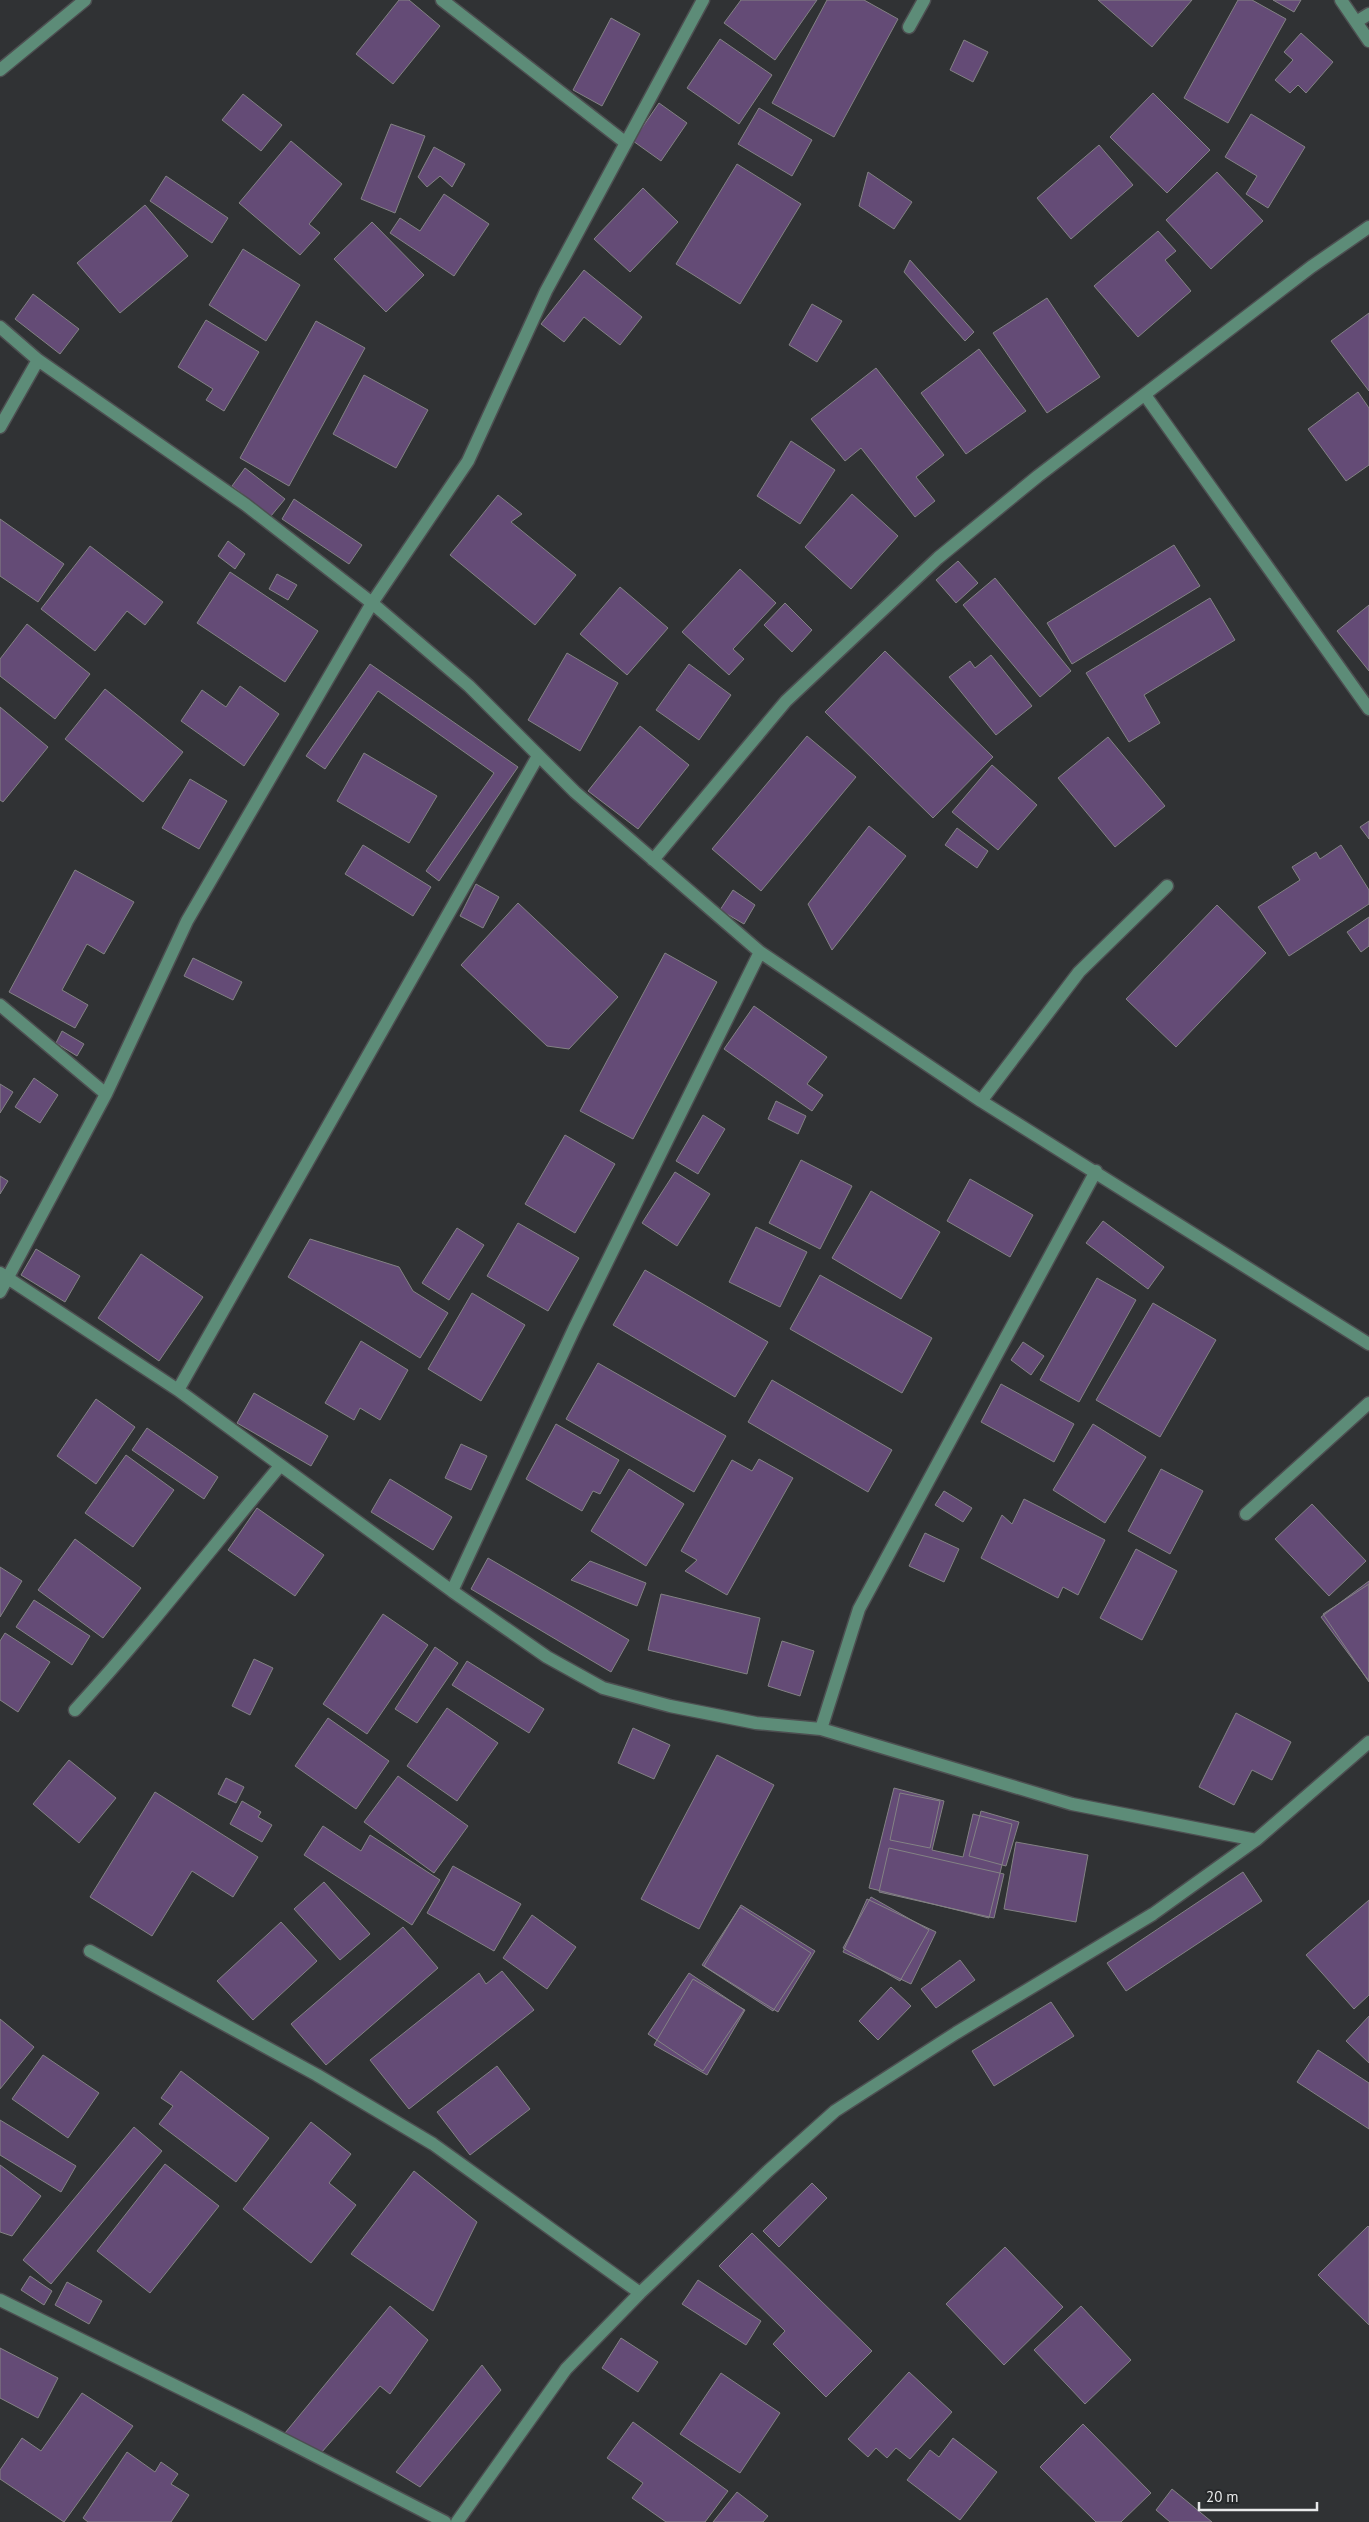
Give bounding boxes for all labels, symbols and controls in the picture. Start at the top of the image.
scale bar [1199,2480,1316,2512]
text: 20 m [1206,2487,1239,2506]

